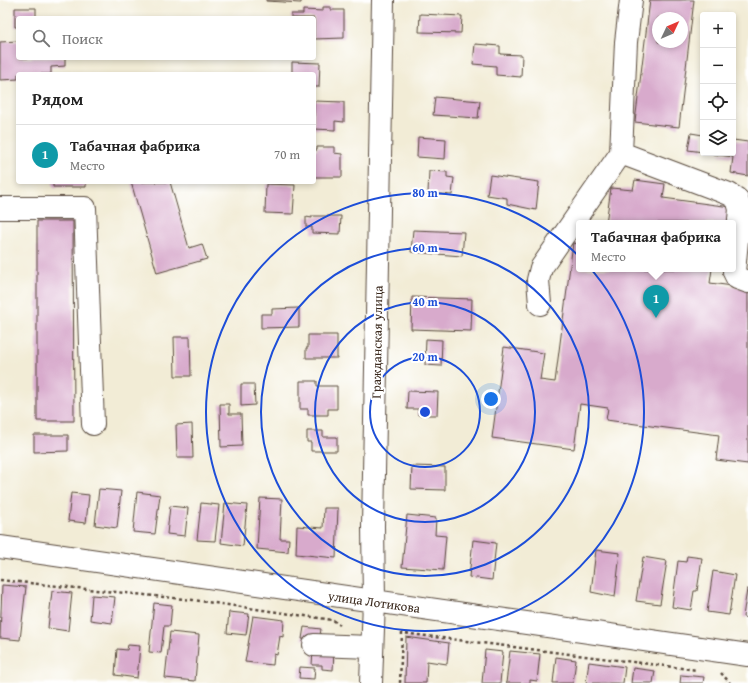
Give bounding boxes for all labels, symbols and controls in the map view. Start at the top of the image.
north arrow [652,12,688,48]
map controls [700,12,736,156]
button: + [700,12,736,48]
search box [16,16,316,60]
icon: search [30,27,52,49]
text: Поиск [62,28,103,49]
button: − [700,48,736,84]
button: locate [700,84,736,120]
text: Рядом [32,86,83,111]
button: layers [700,120,736,156]
text: Табачная фабрика [70,135,200,156]
text: 1 [42,145,48,164]
text: 70 m [274,145,300,164]
text: Место [70,156,105,175]
text: 80 m [412,184,438,201]
popup [576,220,736,272]
text: Табачная фабрика [591,226,721,247]
text: 60 m [412,239,438,256]
text: Место [591,247,626,266]
street label: Гражданская улица [367,284,387,399]
pin: 1 [643,285,669,318]
text: 40 m [412,293,438,310]
text: 20 m [412,348,438,365]
your location [481,389,501,409]
centre of rings [418,405,432,419]
street label: улица Лотикова [326,586,422,618]

